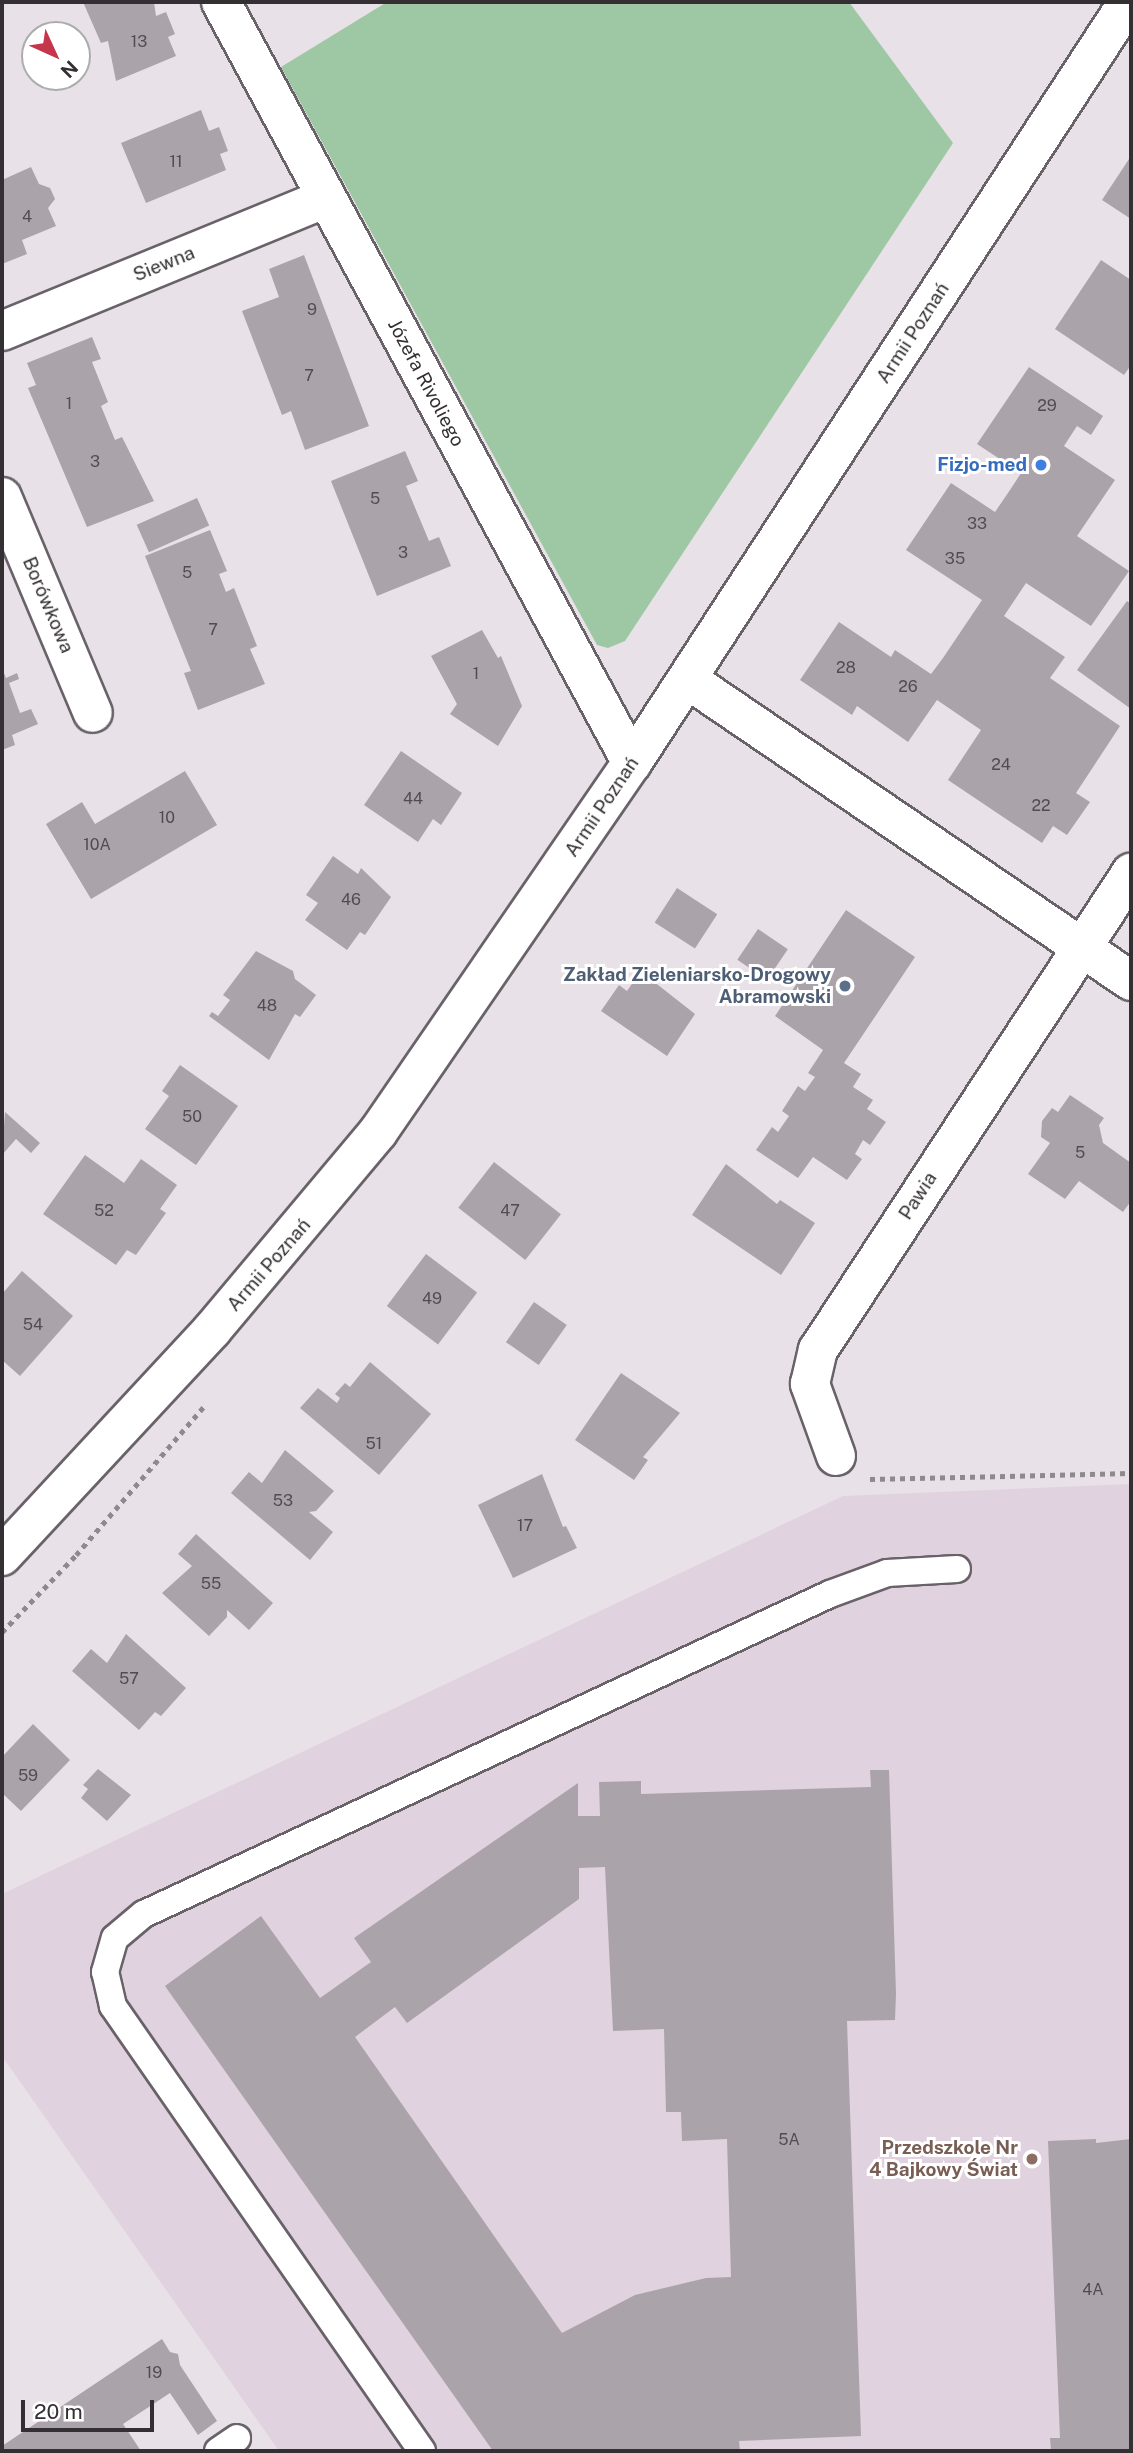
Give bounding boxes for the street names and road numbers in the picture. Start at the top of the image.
street label: Siewna [130,241,198,287]
street label: Armii Poznań [872,278,954,388]
street label: Józefa Rivoliego [383,315,469,451]
street label: Borówkowa [18,554,78,656]
street label: Armii Poznań [560,753,644,861]
street label: Pawia [894,1168,942,1224]
street label: Armii Poznań [223,1214,315,1316]

